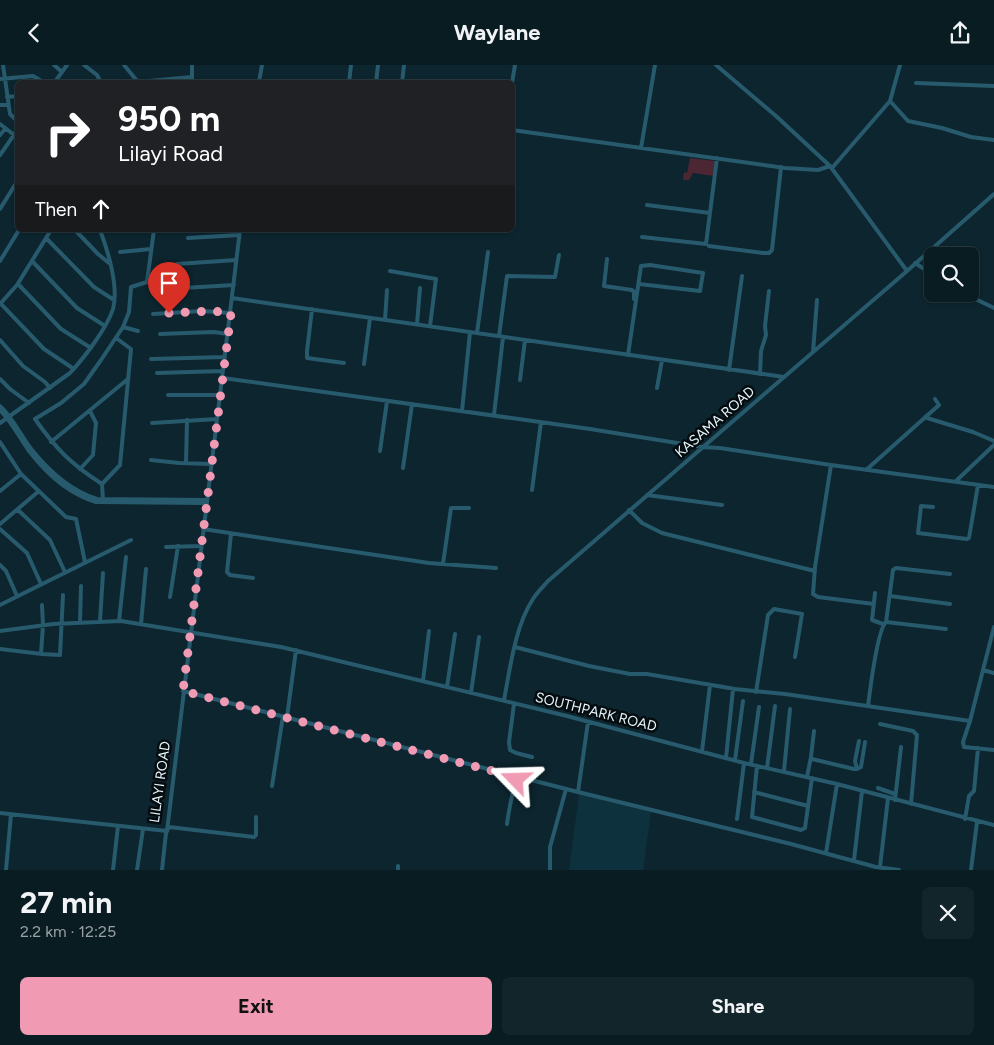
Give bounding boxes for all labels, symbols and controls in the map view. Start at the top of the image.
icon: back [20,19,48,47]
text: Waylane [454,19,540,46]
icon: share [946,19,974,47]
text: 950 m [118,98,220,140]
icon: right [35,100,100,165]
text: Lilayi Road [118,140,223,167]
icon: ahead [87,195,115,223]
text: Then [35,198,77,221]
map controls [924,247,979,302]
button: search [924,247,979,302]
pin [148,262,190,313]
icon: arrive [155,269,183,297]
street label: KASAMA ROAD [672,383,758,461]
street label: SOUTHPARK ROAD [534,689,658,735]
street label: LILAYI ROAD [146,740,174,824]
position arrow [489,753,541,805]
text: 27 min [20,884,112,921]
button: close [922,887,974,939]
text: 2.2 km · 12:25 [20,922,116,941]
button: Exit [20,977,492,1035]
button: Share [502,977,974,1035]

